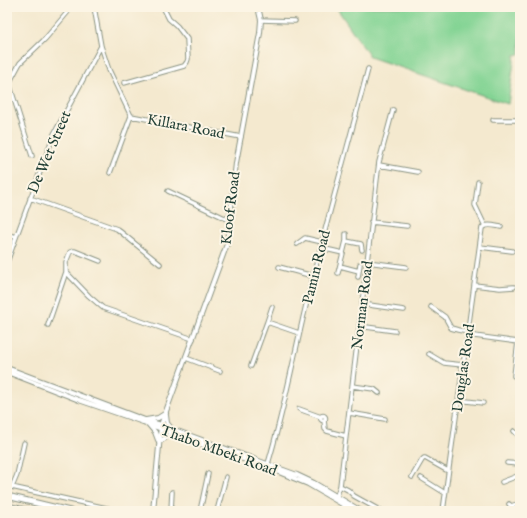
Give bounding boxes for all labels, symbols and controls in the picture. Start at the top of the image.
street label: De Wet Street [23,108,75,197]
street label: Killara Road [145,110,227,144]
street label: Kloof Road [217,169,245,246]
street label: Pamin Road [298,227,335,306]
street label: Norman Road [348,259,377,351]
street label: Douglas Road [448,322,479,413]
street label: Thabo Mbeki Road [158,420,281,481]

